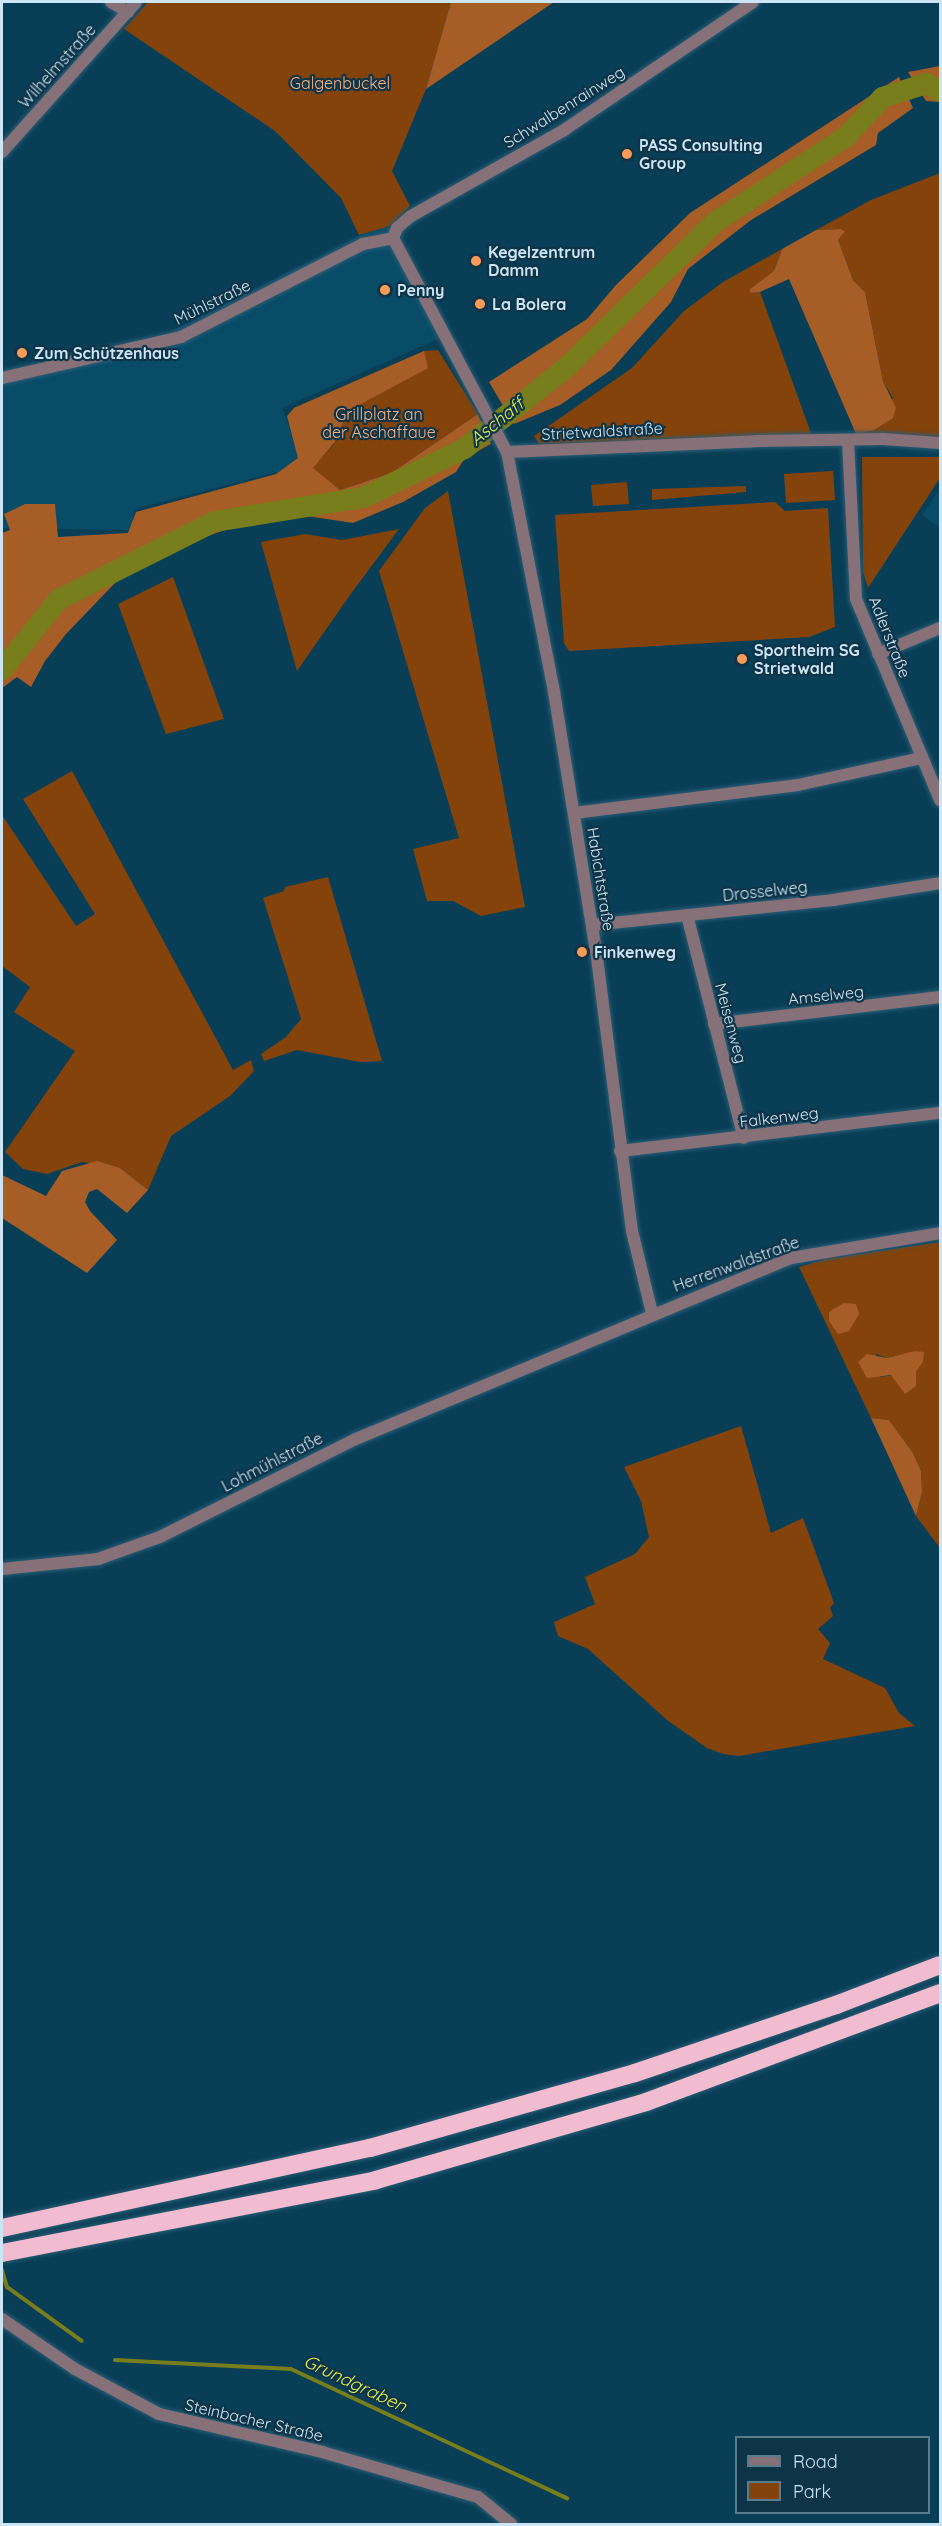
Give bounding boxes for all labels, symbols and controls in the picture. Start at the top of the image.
street label: Wilhelmstraße [14,20,100,112]
street label: Schwalbenrainweg [500,62,628,152]
park label: Galgenbuckel [290,73,390,93]
place label: PASS Consulting Group [639,135,763,173]
marker: PASS Consulting Group [620,147,634,161]
place label: Kegelzentrum Damm [488,242,595,280]
marker: Kegelzentrum Damm [469,254,483,268]
street label: Mühlstraße [171,275,253,329]
place label: Penny [397,280,444,300]
marker: Penny [378,283,392,297]
place label: La Bolera [492,294,566,314]
marker: La Bolera [473,297,487,311]
place label: Zum Schützenhaus [34,343,179,363]
marker: Zum Schützenhaus [15,346,29,360]
water label: Aschaff [466,394,528,450]
park label: Grillplatz an der Aschaffaue [322,404,436,442]
street label: Strietwaldstraße [541,418,663,444]
street label: Adlerstraße [865,593,915,681]
place label: Sportheim SG Strietwald [754,640,860,678]
marker: Sportheim SG Strietwald [735,652,749,666]
street label: Habichtstraße [583,826,619,932]
street label: Drosselweg [722,877,808,905]
place label: Finkenweg [594,942,676,962]
marker: Finkenweg [575,945,589,959]
street label: Meisenweg [711,981,751,1065]
street label: Amselweg [787,981,865,1009]
street label: Falkenweg [738,1103,820,1131]
street label: Herrenwaldstraße [670,1232,802,1296]
street label: Lohmühlstraße [218,1428,326,1496]
water label: Grundgraben [300,2351,410,2417]
street label: Steinbacher Straße [183,2395,325,2445]
legend [735,2436,930,2514]
text: Road [793,2450,838,2473]
text: Park [793,2480,831,2503]

